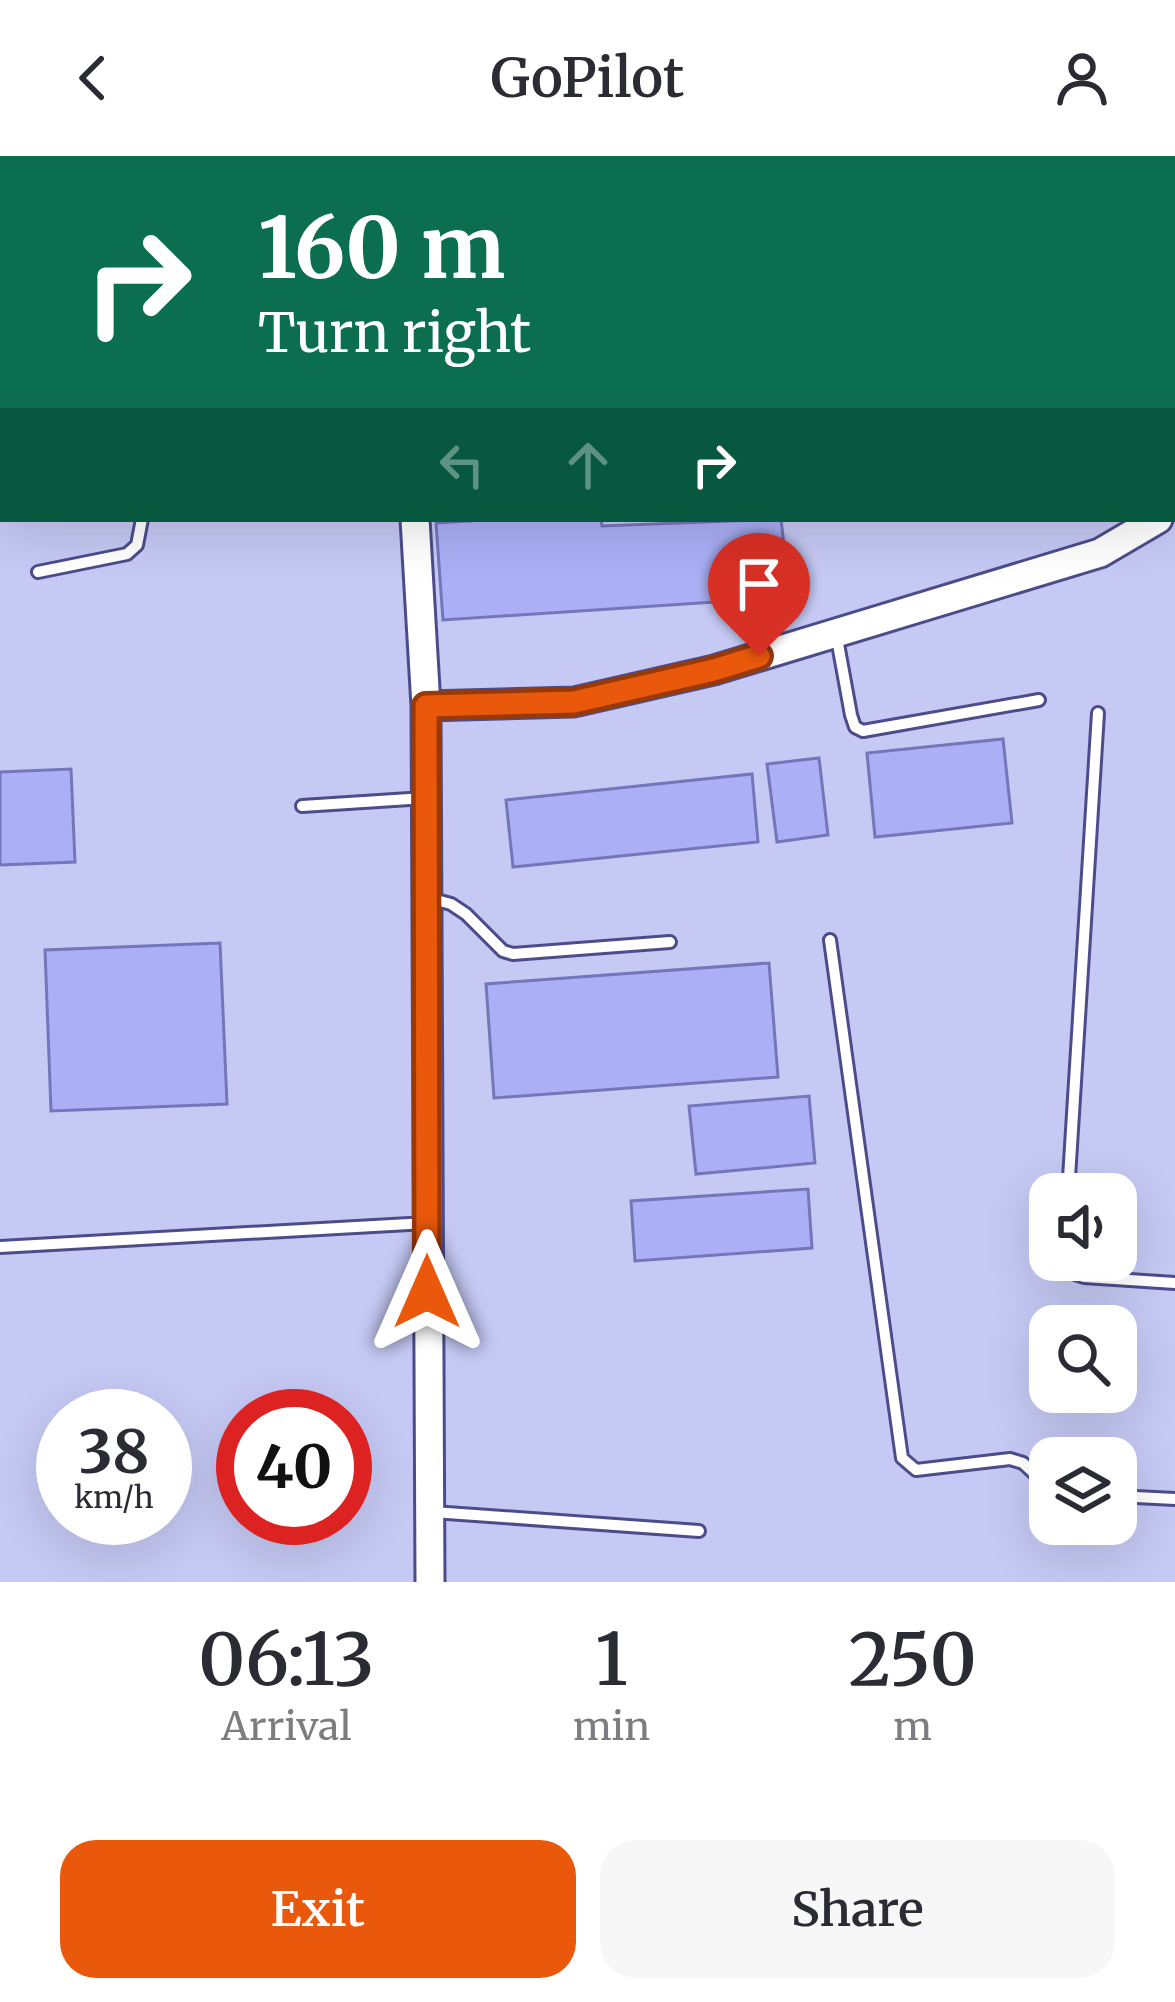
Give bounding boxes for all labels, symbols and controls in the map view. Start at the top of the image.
text: GoPilot [491,44,684,112]
icon: back [60,45,126,111]
icon: person [1049,45,1115,111]
text: 160 m [258,195,505,301]
icon: right [60,204,216,360]
text: Turn right [258,299,531,367]
icon: left [429,432,495,498]
icon: ahead [555,432,621,498]
icon: right [681,432,747,498]
pin [708,533,810,656]
icon: arrive [726,551,792,617]
map controls [1029,1173,1137,1545]
button: sound [1029,1173,1137,1281]
position arrow [364,1229,490,1355]
button: search [1029,1305,1137,1413]
speed limit sign: 40 [216,1389,372,1545]
text: 38 [78,1414,150,1489]
button: layers [1029,1437,1137,1545]
text: km/h [74,1478,154,1516]
text: 06:13 [198,1614,375,1705]
text: 1 [595,1614,628,1705]
text: 250 [848,1614,977,1705]
text: Arrival [221,1702,352,1751]
text: min [573,1702,650,1751]
text: m [893,1702,932,1751]
button: Exit [60,1840,576,1978]
button: Share [600,1840,1115,1978]

